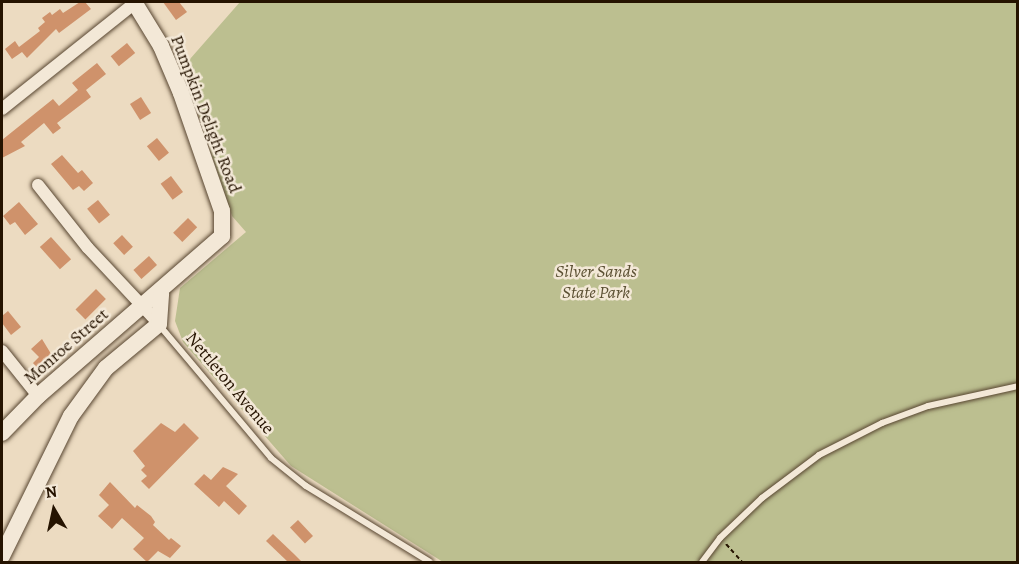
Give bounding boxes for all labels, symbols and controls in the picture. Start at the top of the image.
street label: Pumpkin Delight Road [166,32,246,196]
park label: Silver Sands State Park [555,261,637,304]
street label: Monroe Street [19,303,113,389]
street label: Nettleton Avenue [181,327,279,439]
north arrow [24,480,84,540]
text: N [44,480,59,504]

